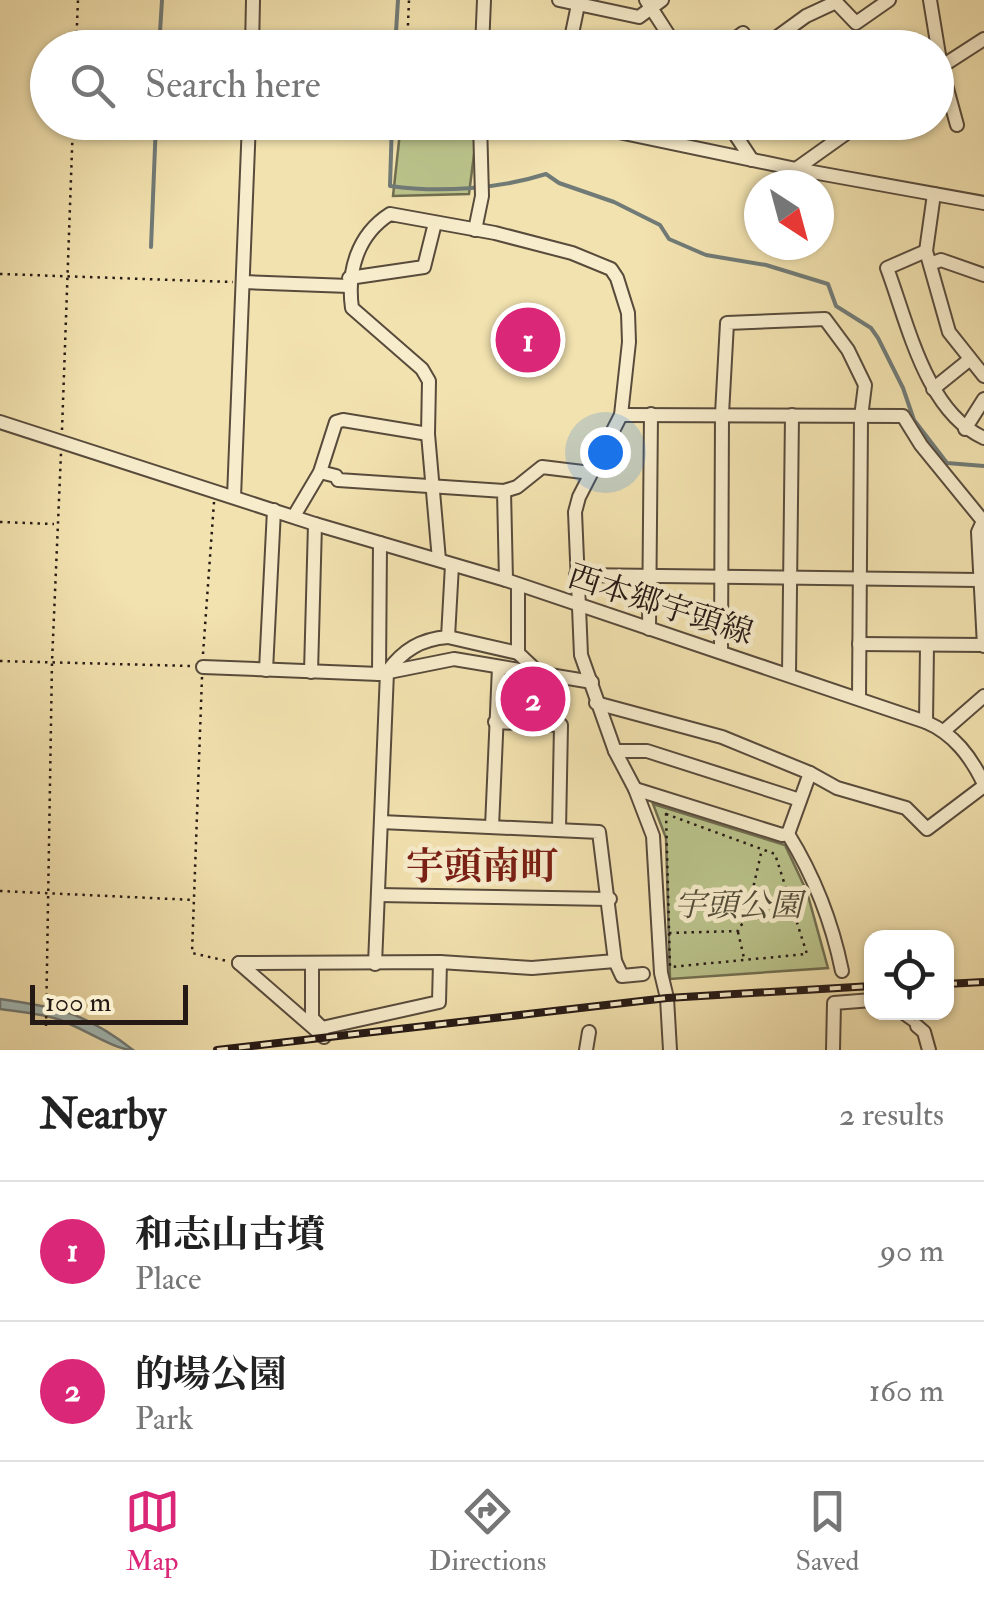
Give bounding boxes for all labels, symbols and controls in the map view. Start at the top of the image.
search box [30,30,954,140]
icon: search [65,58,120,113]
text: Search here [145,61,321,109]
north arrow [744,170,834,260]
pin: 1 [496,302,560,378]
your location [580,427,631,478]
street label: 西本郷宇頭線 [563,556,758,654]
pin: 2 [500,662,566,736]
district label: 宇頭南町 [406,843,558,891]
park label: 宇頭公園 [674,886,807,926]
map controls [864,930,954,1020]
button: locate [864,930,954,1020]
scale bar [30,980,188,1024]
text: 100 m [45,985,111,1020]
text: Nearby [40,1089,166,1141]
text: 2 results [839,1095,944,1135]
text: 和志山古墳 [135,1211,325,1259]
text: 1 [67,1231,78,1271]
text: 90 m [880,1231,944,1271]
text: Place [135,1259,201,1299]
text: 的場公園 [135,1351,287,1399]
text: 2 [64,1371,81,1411]
text: 160 m [869,1371,944,1411]
text: Park [135,1399,193,1439]
tab: Map [125,1484,180,1579]
tab: Directions [429,1484,546,1579]
tab: Saved [795,1484,859,1579]

